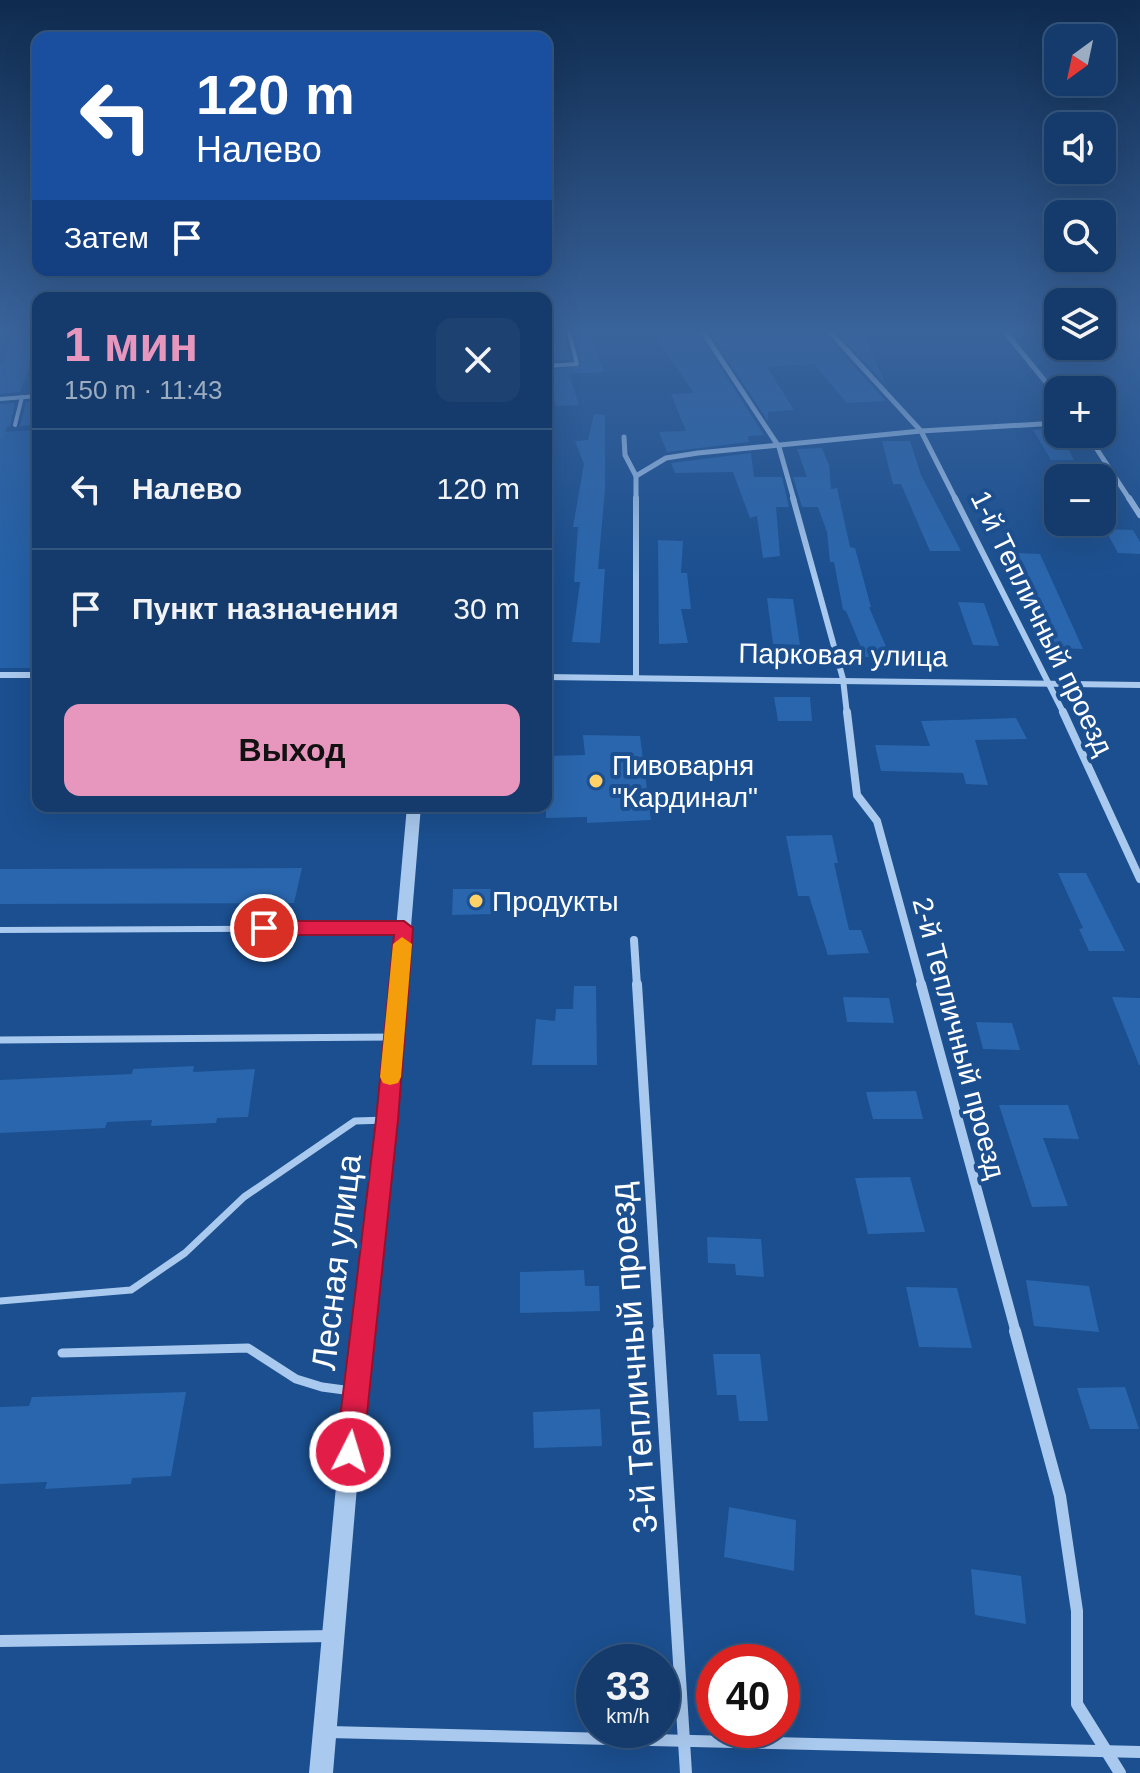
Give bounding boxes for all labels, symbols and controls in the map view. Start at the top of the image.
north arrow [1044,24,1116,96]
map controls [1044,24,1116,536]
text: 120 m [196,63,355,126]
icon: left [64,64,168,168]
button: sound [1044,112,1116,184]
text: Налево [196,129,322,170]
button: search [1044,200,1116,272]
icon: arrive [165,216,209,260]
text: Затем [64,221,149,254]
button: layers [1044,288,1116,360]
text: 1 мин [64,318,198,371]
button: close [436,318,520,402]
text: 150 m · 11:43 [64,375,223,405]
button: + [1044,376,1116,448]
button: − [1044,464,1116,536]
icon: left [64,467,108,511]
text: Налево [132,472,242,505]
text: 120 m [437,472,520,505]
street label: 1-й Тепличный проезд [965,486,1119,760]
icon: arrive [64,587,108,631]
text: Пункт назначения [132,592,399,625]
text: 30 m [453,592,520,625]
street label: Парковая улица [738,638,948,672]
button: Выход [64,704,520,796]
place label: Пивоварня "Кардинал" [612,750,758,813]
marker: Пивоварня "Кардинал" [587,772,605,790]
place label: Продукты [492,886,619,917]
marker: Продукты [467,892,485,910]
pin [230,894,298,962]
street label: 2-й Тепличный проезд [907,894,1011,1182]
icon: arrive [242,906,286,950]
street label: Лесная улица [304,1152,368,1372]
street label: 3-й Тепличный проезд [602,1181,664,1535]
position arrow [308,1410,392,1494]
speed limit sign: 40 [696,1644,800,1748]
text: 33 [606,1664,650,1708]
text: km/h [606,1705,650,1727]

